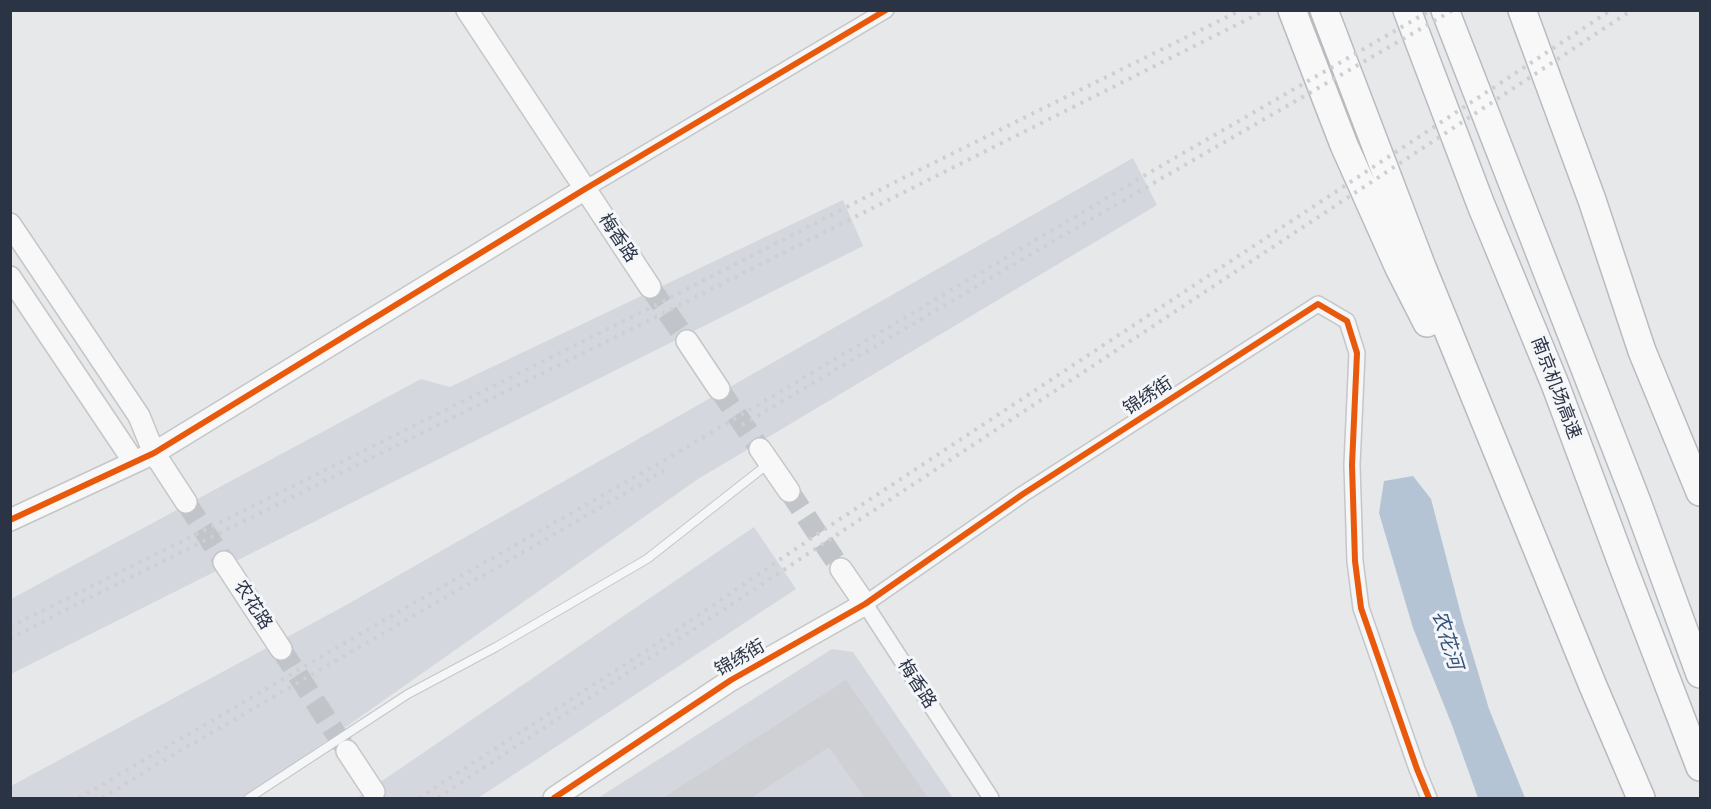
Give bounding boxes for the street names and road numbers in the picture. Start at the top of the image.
street label: 梅香路 [594,210,642,266]
street label: 南京机场高速 [1527,334,1585,442]
street label: 锦绣街 [1119,372,1177,420]
street label: 农花路 [229,576,277,634]
street label: 锦绣街 [711,635,769,681]
street label: 梅香路 [893,655,941,713]

